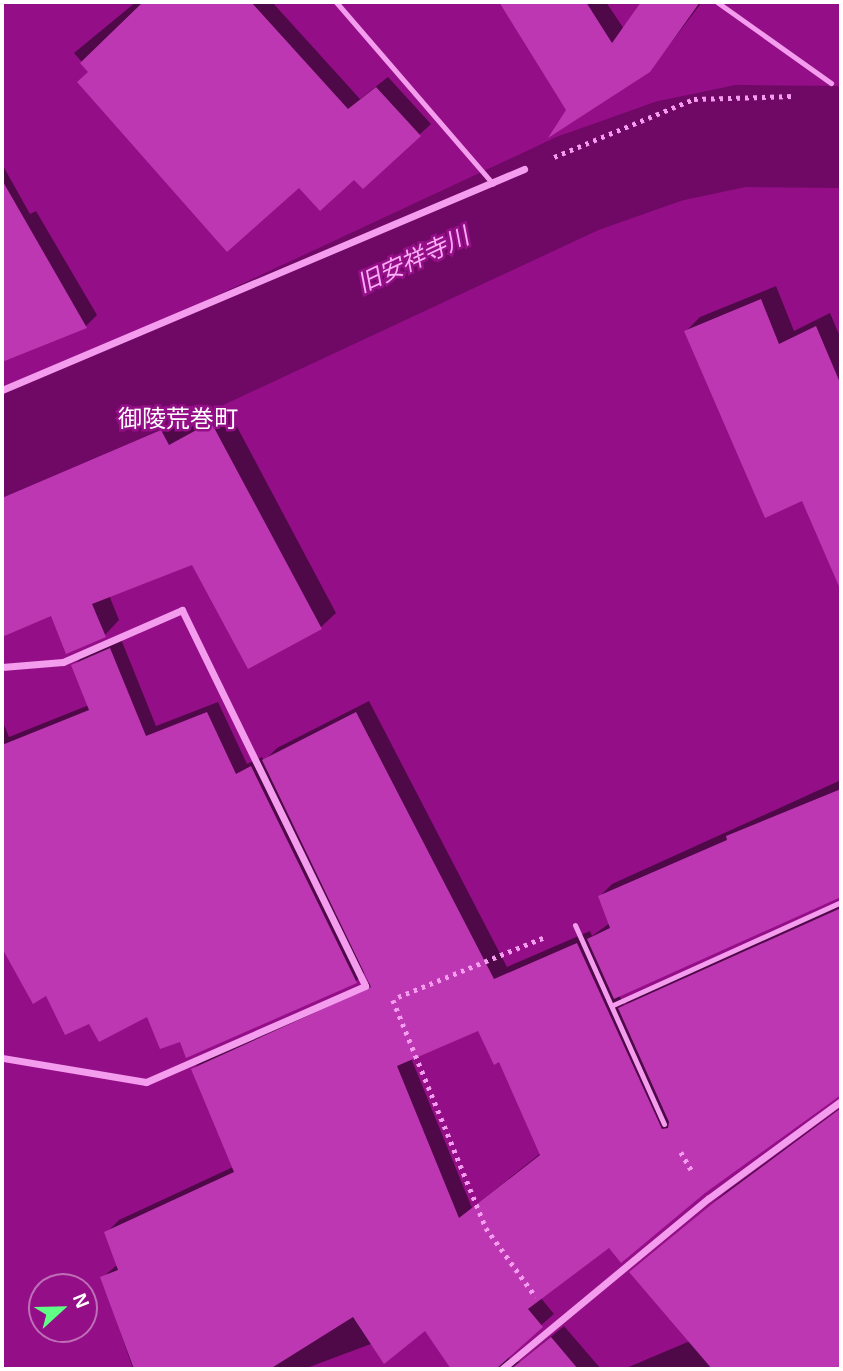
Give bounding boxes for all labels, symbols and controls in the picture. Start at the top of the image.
water label: 旧安祥寺川 [353,222,473,298]
district label: 御陵荒巻町 [118,405,238,433]
north arrow [28,1273,98,1343]
text: N [69,1290,93,1311]

